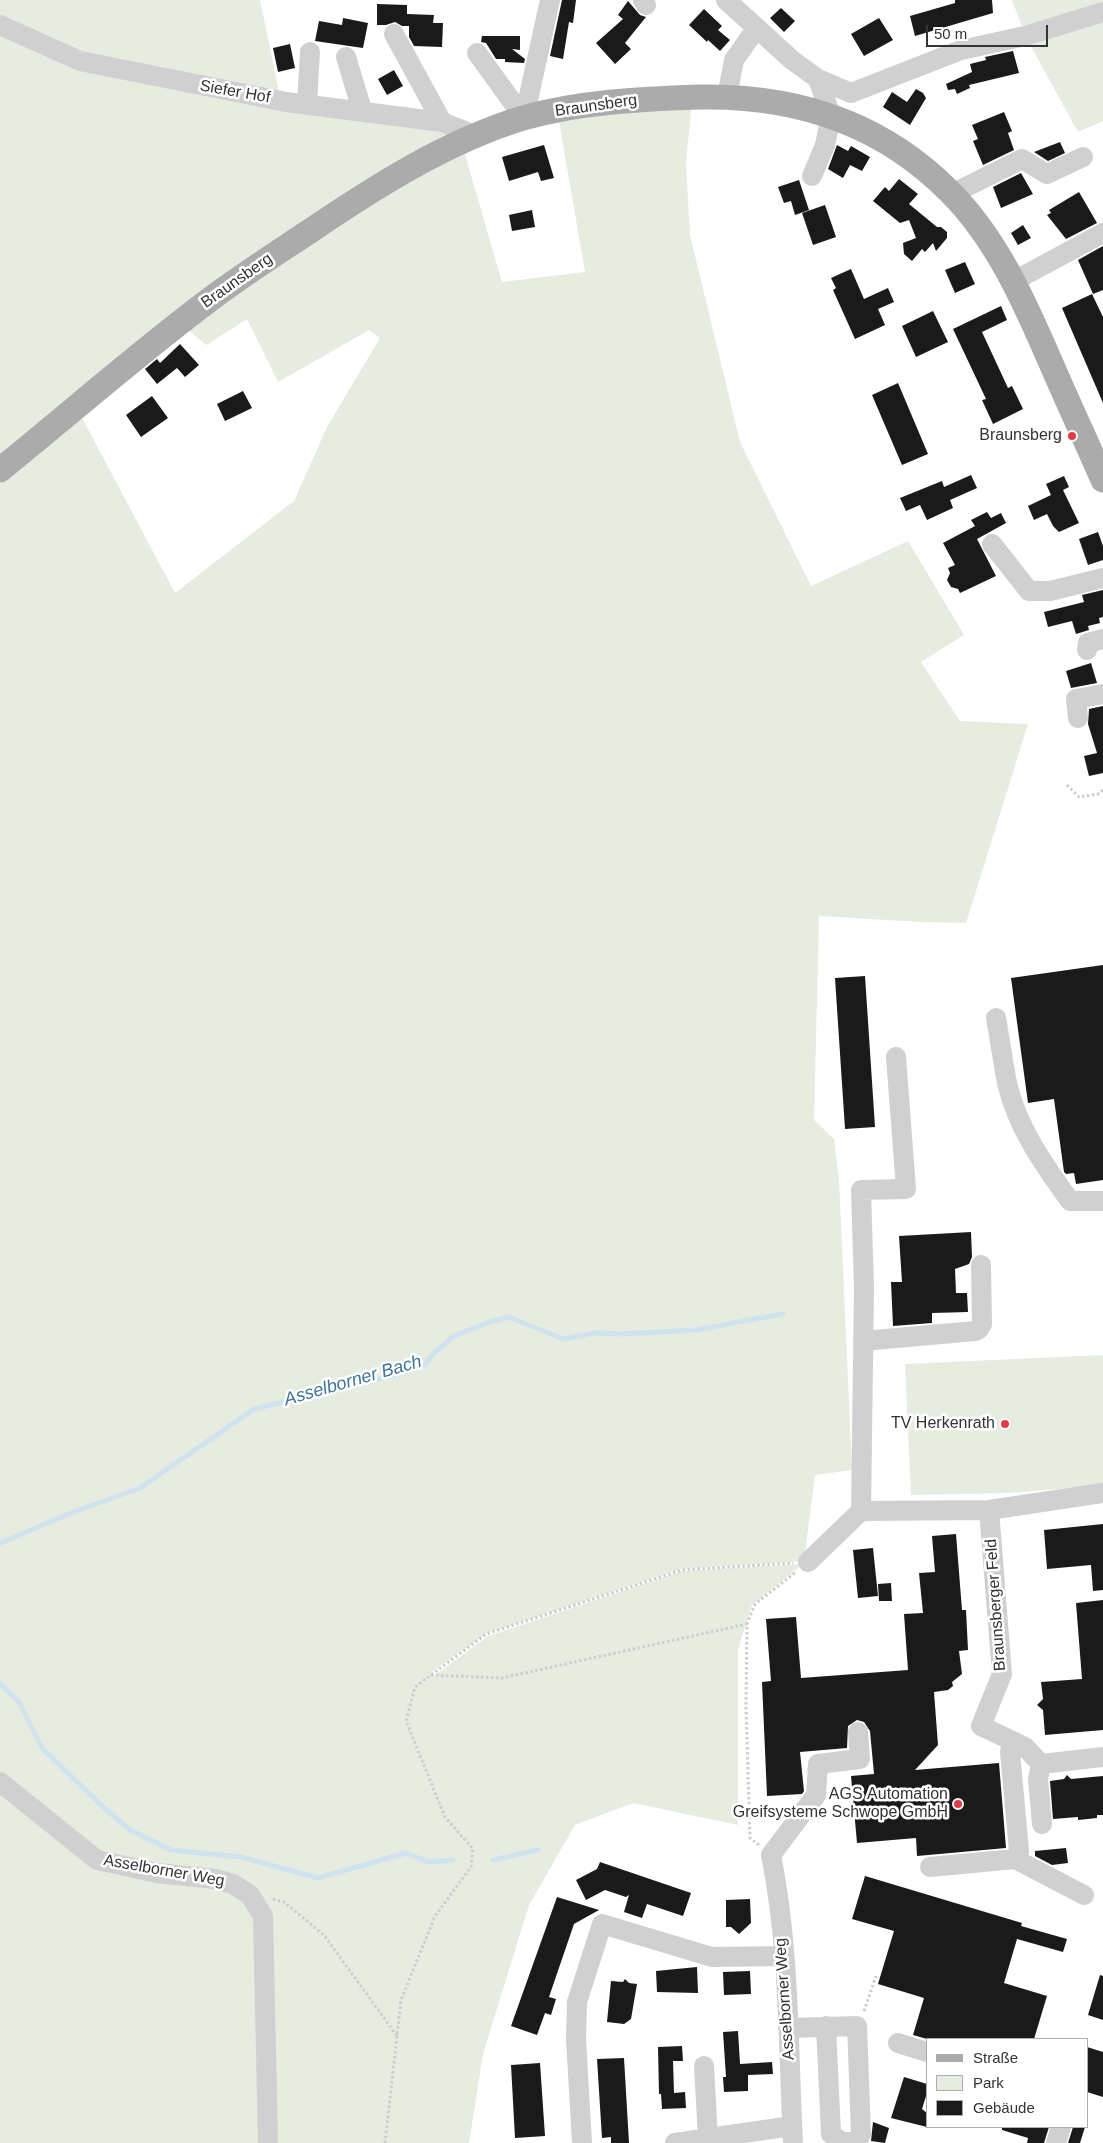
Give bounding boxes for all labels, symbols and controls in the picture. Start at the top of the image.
scale bar [928,15,1050,47]
text: 50 m [934,25,967,42]
street label: Siefer Hof [198,76,272,108]
street label: Braunsberg [554,91,638,121]
street label: Braunsberg [198,249,276,313]
place label: Braunsberg [979,426,1062,446]
marker: Braunsberg [1066,430,1078,442]
water label: Asselborner Bach [282,1351,424,1411]
place label: TV Herkenrath [891,1414,995,1434]
marker: TV Herkenrath [999,1418,1011,1430]
street label: Braunsberger Feld [982,1538,1010,1672]
place label: AGS Automation Greifsysteme Schwope GmbH [733,1785,948,1823]
marker: AGS Automation Greifsysteme Schwope GmbH [952,1798,964,1810]
street label: Asselborner Weg [102,1851,226,1891]
street label: Asselborner Weg [771,1937,799,2061]
legend [926,2038,1088,2128]
text: Straße [973,2049,1018,2066]
text: Park [973,2074,1004,2091]
text: Gebäude [973,2099,1035,2116]

